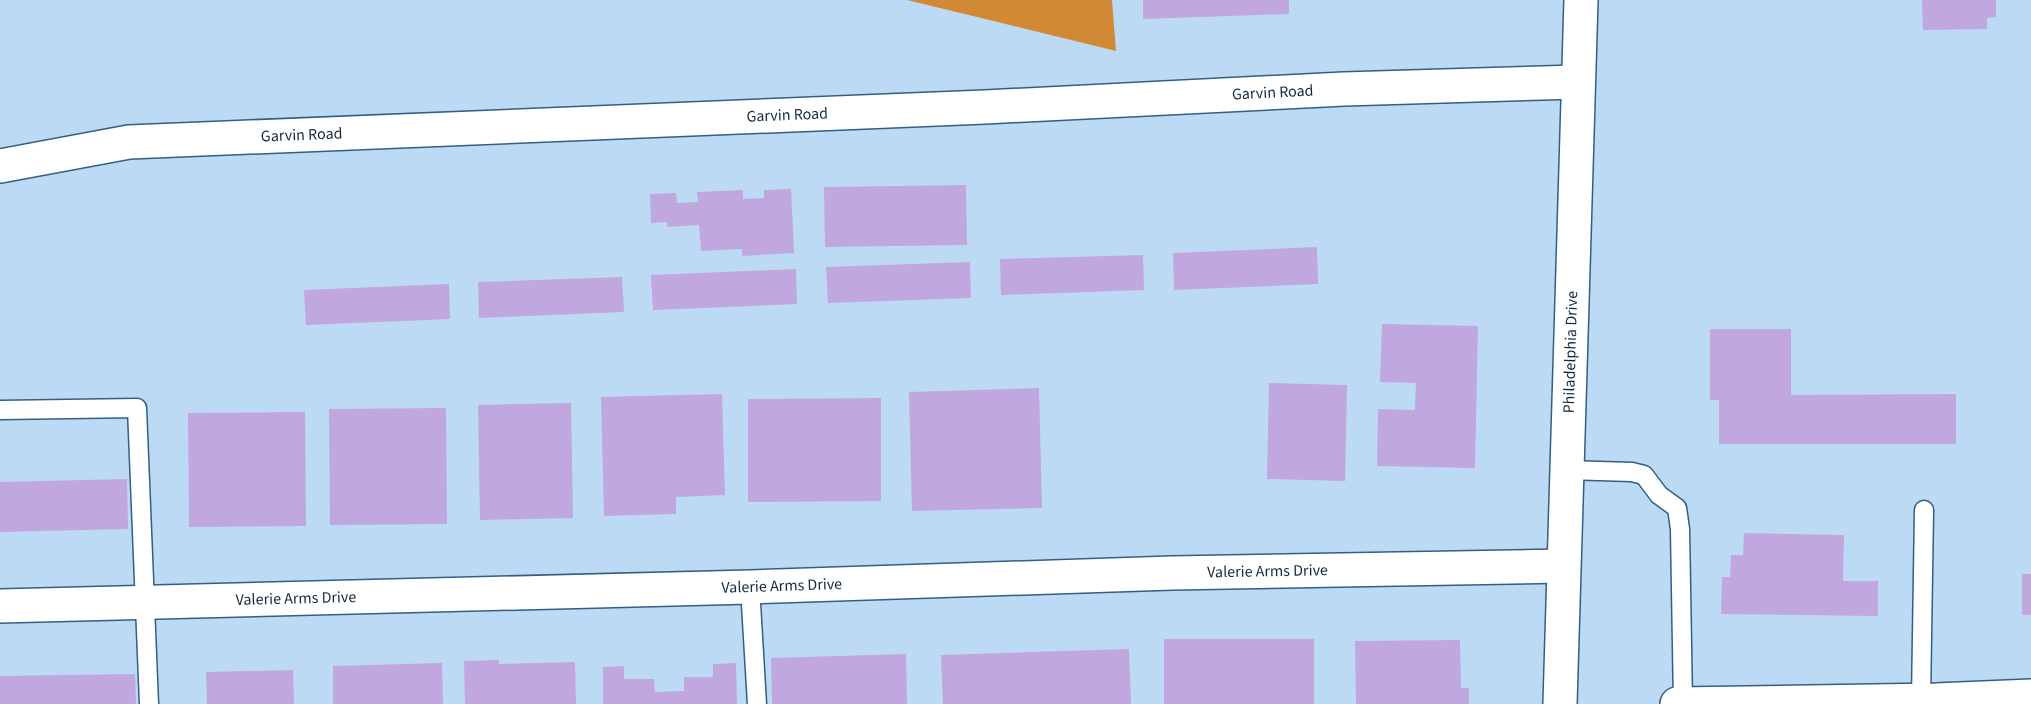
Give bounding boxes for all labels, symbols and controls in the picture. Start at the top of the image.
street label: Garvin Road [1231,80,1314,106]
street label: Garvin Road [746,102,828,128]
street label: Garvin Road [260,122,343,148]
street label: Philadelphia Drive [1558,291,1583,414]
street label: Valerie Arms Drive [1207,559,1328,583]
street label: Valerie Arms Drive [721,573,843,599]
street label: Valerie Arms Drive [235,586,357,611]

